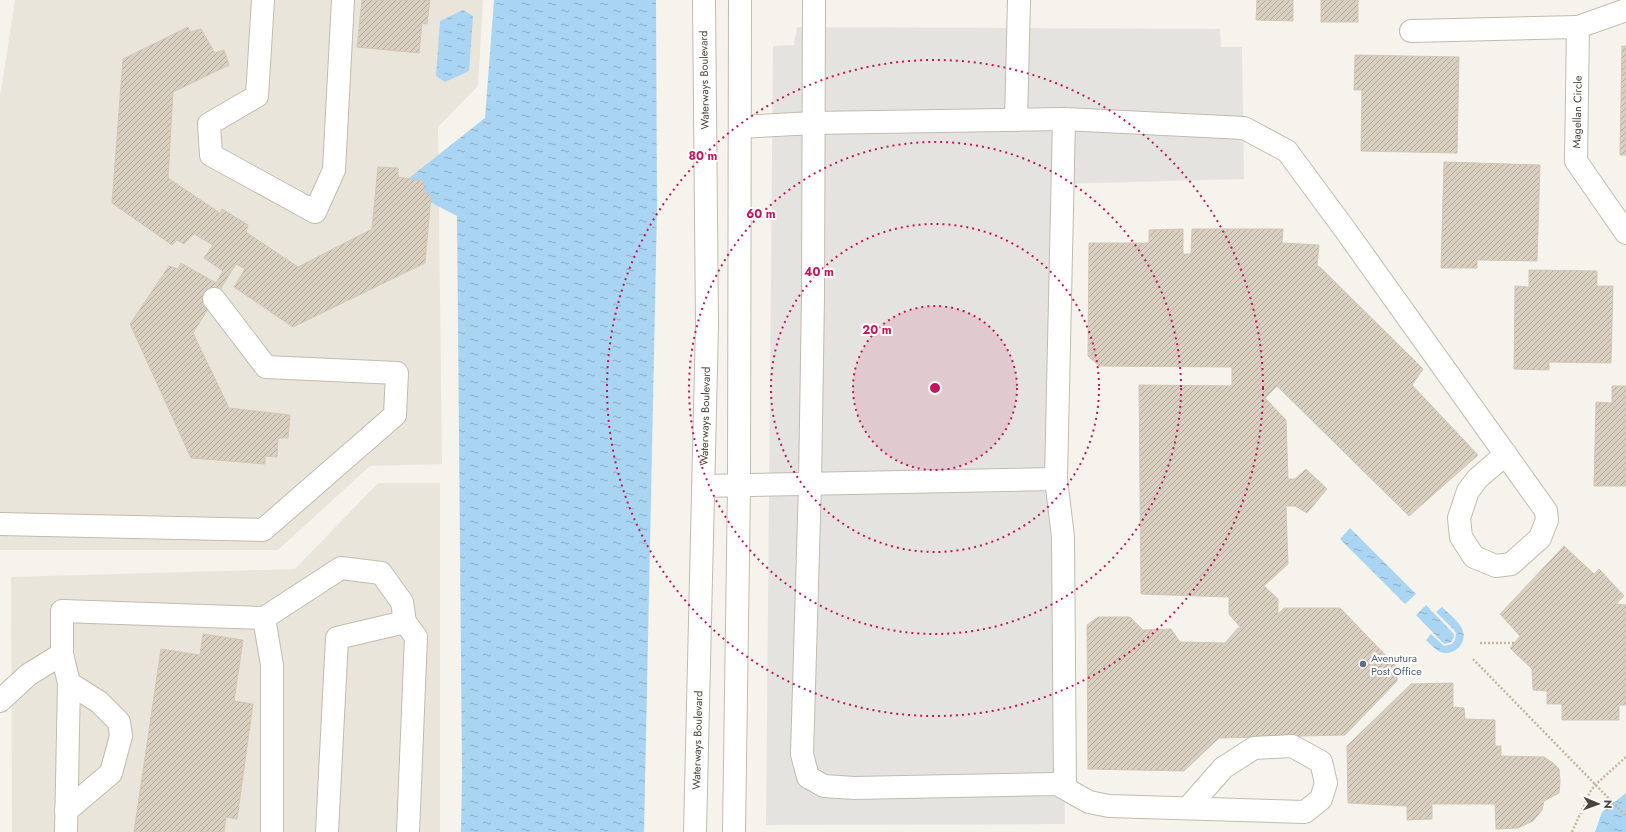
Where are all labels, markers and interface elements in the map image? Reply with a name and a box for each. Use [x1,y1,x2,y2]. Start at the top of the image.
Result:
street label: Waterways Boulevard [695,30,713,130]
street label: Magellan Circle [1568,75,1586,149]
text: 80 m [689,147,718,165]
text: 60 m [746,205,776,223]
text: 40 m [804,263,834,281]
text: 20 m [862,321,892,339]
street label: Waterways Boulevard [696,366,714,466]
centre of rings [928,381,942,395]
place label: Avenutura Post Office [1371,650,1422,679]
marker: Avenutura Post Office [1358,659,1368,669]
street label: Waterways Boulevard [688,690,706,790]
north arrow [1578,784,1618,824]
text: N [1600,800,1616,809]

